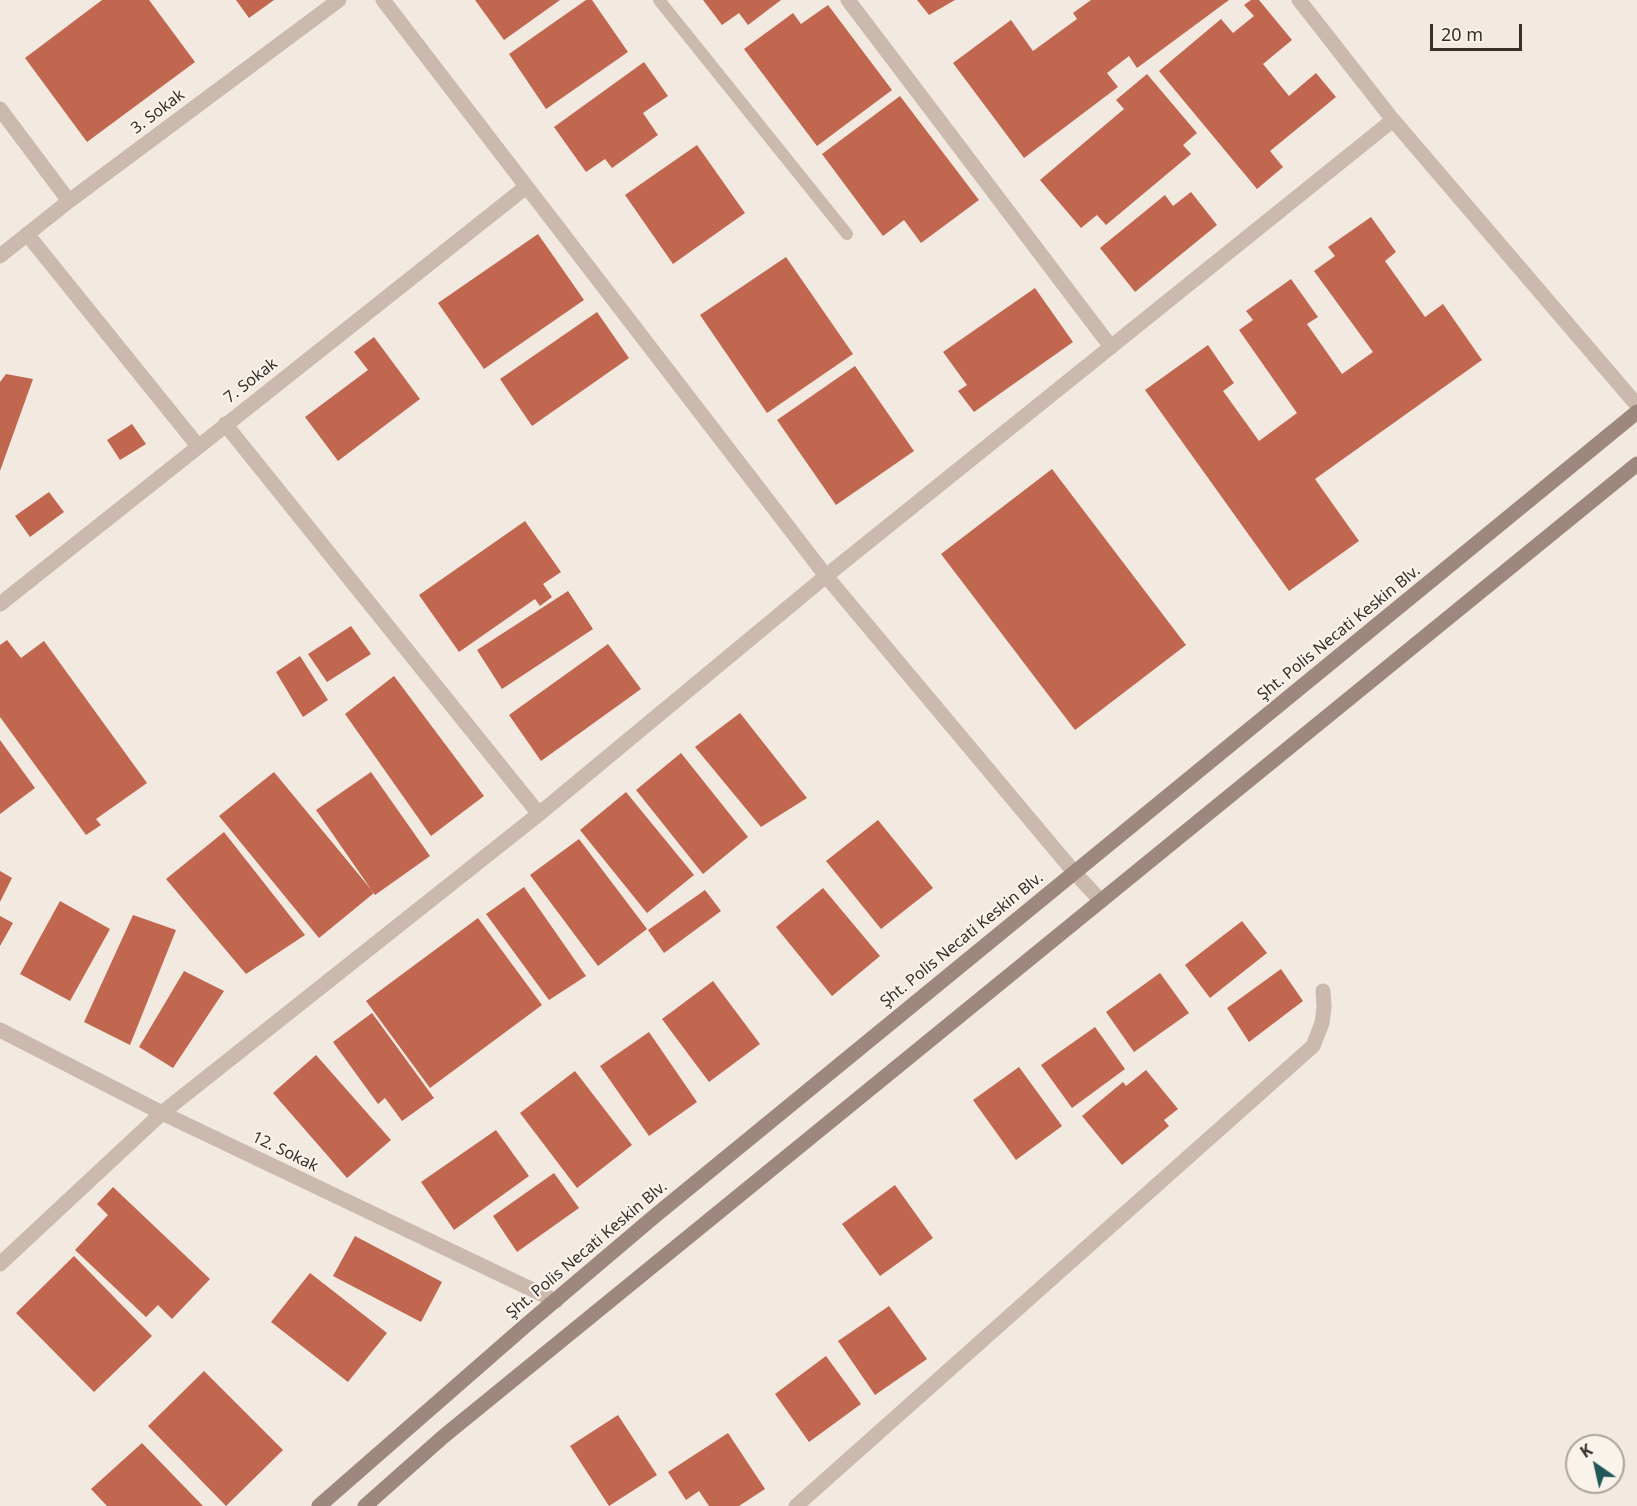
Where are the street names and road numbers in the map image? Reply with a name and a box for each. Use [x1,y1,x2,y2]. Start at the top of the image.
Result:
street label: 3. Sokak [127,86,189,138]
street label: 7. Sokak [221,354,281,408]
street label: Şht. Polis Necati Keskin Blv. [1254,561,1424,705]
street label: Şht. Polis Necati Keskin Blv. [877,868,1047,1012]
street label: 12. Sokak [249,1128,321,1176]
street label: Şht. Polis Necati Keskin Blv. [503,1177,671,1323]

